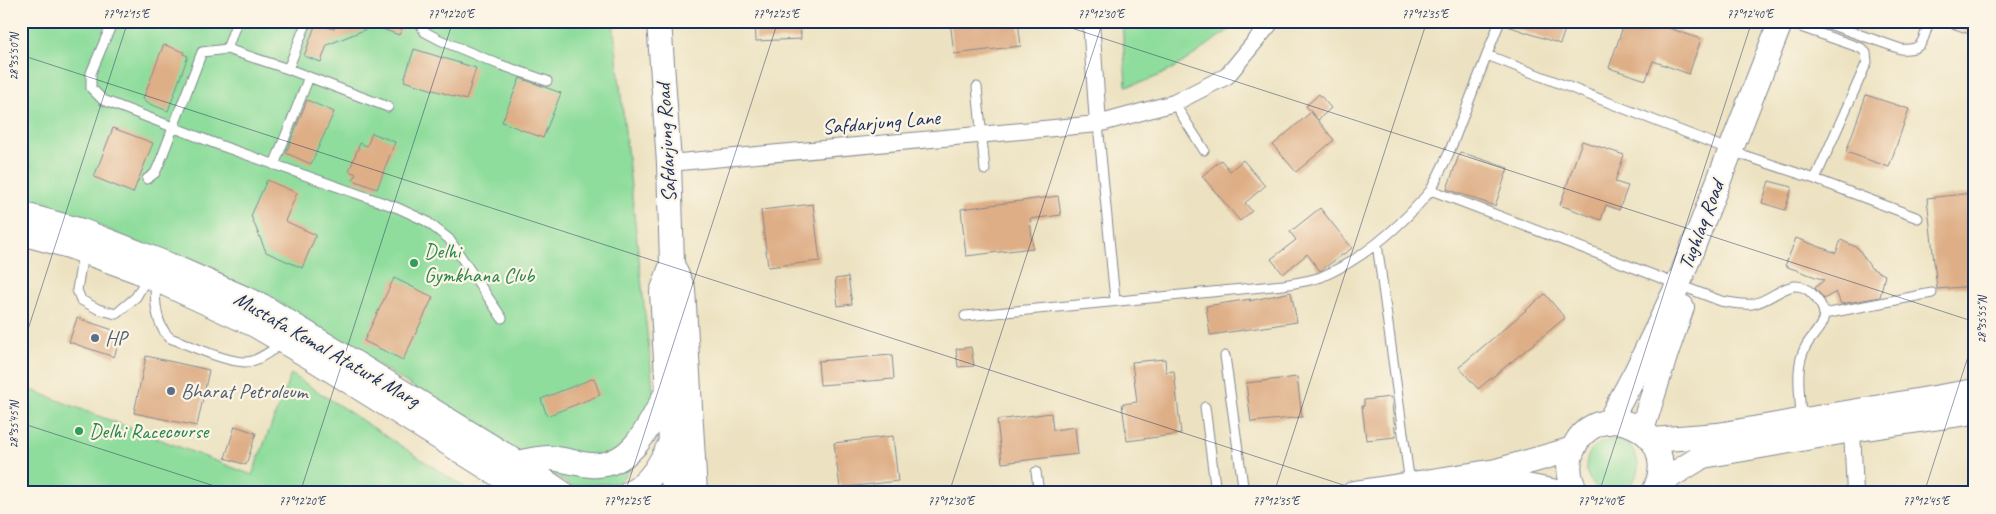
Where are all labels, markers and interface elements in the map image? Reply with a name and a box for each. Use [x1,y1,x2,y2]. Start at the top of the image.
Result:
text: 77°12'15"E [103,6,151,22]
text: 77°12'20"E [428,6,476,22]
text: 77°12'25"E [753,6,801,22]
text: 77°12'30"E [1078,6,1126,22]
text: 77°12'35"E [1402,6,1450,22]
text: 77°12'40"E [1727,6,1775,22]
text: 28°35'50"N [6,32,22,81]
street label: Safdarjung Road [650,79,682,203]
street label: Safdarjung Lane [821,104,942,140]
street label: Tughlaq Road [1672,173,1731,273]
place label: Delhi Gymkhana Club [424,238,536,288]
marker: Delhi Gymkhana Club [408,257,420,269]
street label: Mustafa Kemal Ataturk Marg [230,285,426,414]
text: 28°35'55"N [1974,295,1990,344]
place label: HP [105,325,130,351]
marker: HP [89,332,101,344]
place label: Bharat Petroleum [181,378,309,404]
marker: Bharat Petroleum [165,385,177,397]
text: 28°35'45"N [6,400,22,449]
place label: Delhi Racecourse [89,418,211,444]
marker: Delhi Racecourse [73,425,85,437]
text: 77°12'20"E [279,493,327,509]
text: 77°12'25"E [604,493,652,509]
text: 77°12'30"E [928,493,976,509]
text: 77°12'35"E [1253,493,1301,509]
text: 77°12'40"E [1578,493,1626,509]
text: 77°12'45"E [1903,493,1951,509]

